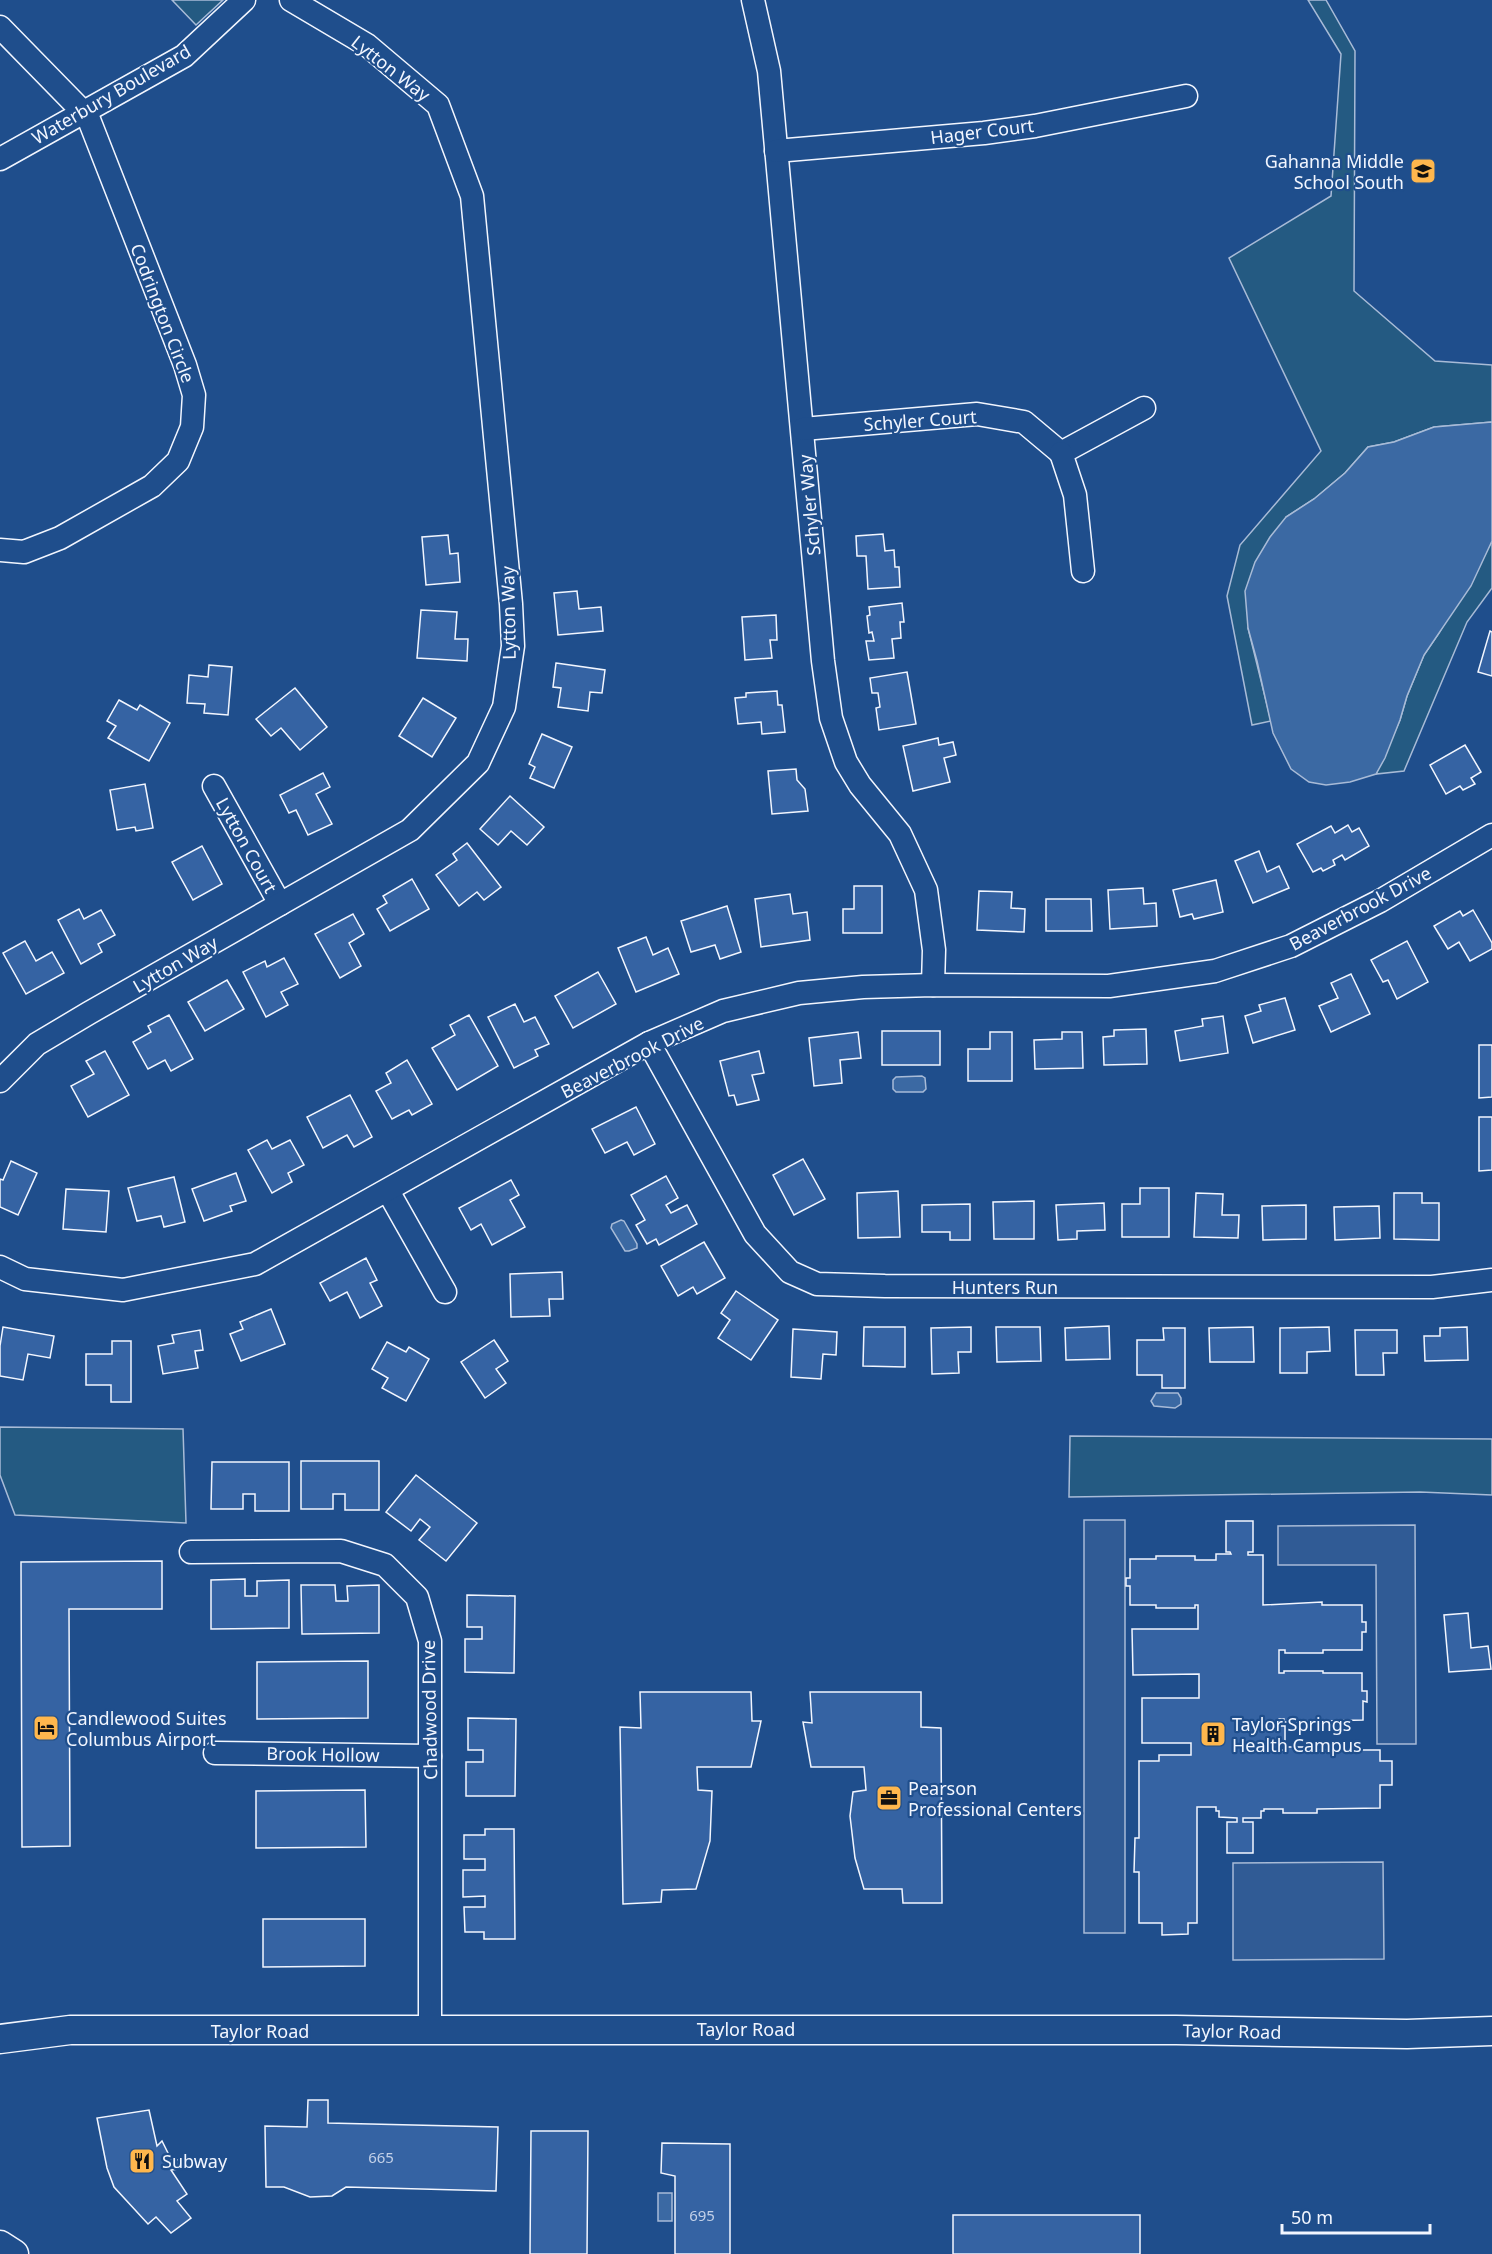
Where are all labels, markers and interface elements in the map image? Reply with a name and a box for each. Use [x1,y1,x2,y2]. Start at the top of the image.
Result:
street label: Lytton Way [347,30,436,107]
street label: Waterbury Boulevard [27,39,195,149]
street label: Hager Court [929,113,1036,149]
place label: Gahanna Middle School South [1265,149,1404,194]
school or university icon: Gahanna Middle School South [1408,156,1438,186]
street label: Codrington Circle [125,240,201,386]
street label: Schyler Court [863,404,978,436]
street label: Schyler Way [793,453,825,557]
street label: Lytton Way [495,565,521,660]
street label: Lytton Court [211,793,283,897]
street label: Beaverbrook Drive [1285,860,1435,956]
street label: Lytton Way [128,930,222,998]
street label: Beaverbrook Drive [556,1011,708,1103]
street label: Hunters Run [952,1275,1058,1299]
street label: Chadwood Drive [416,1640,442,1780]
place label: Candlewood Suites Columbus Airport [66,1706,227,1751]
place label: Taylor Springs Health Campus [1232,1712,1362,1757]
hotel icon: Candlewood Suites Columbus Airport [31,1713,61,1743]
building icon: Taylor Springs Health Campus [1198,1719,1228,1749]
street label: Brook Hollow [266,1741,380,1767]
place label: Pearson Professional Centers [908,1776,1082,1821]
office icon: Pearson Professional Centers [874,1783,904,1813]
street label: Taylor Road [697,2017,795,2041]
street label: Taylor Road [1182,2018,1282,2044]
street label: Taylor Road [211,2019,309,2043]
restaurant icon: Subway [127,2146,157,2176]
house number: 665 [368,2147,394,2167]
place label: Subway [162,2149,228,2173]
scale bar [1282,2197,1430,2235]
house number: 695 [689,2205,715,2225]
text: 50 m [1291,2205,1333,2229]

